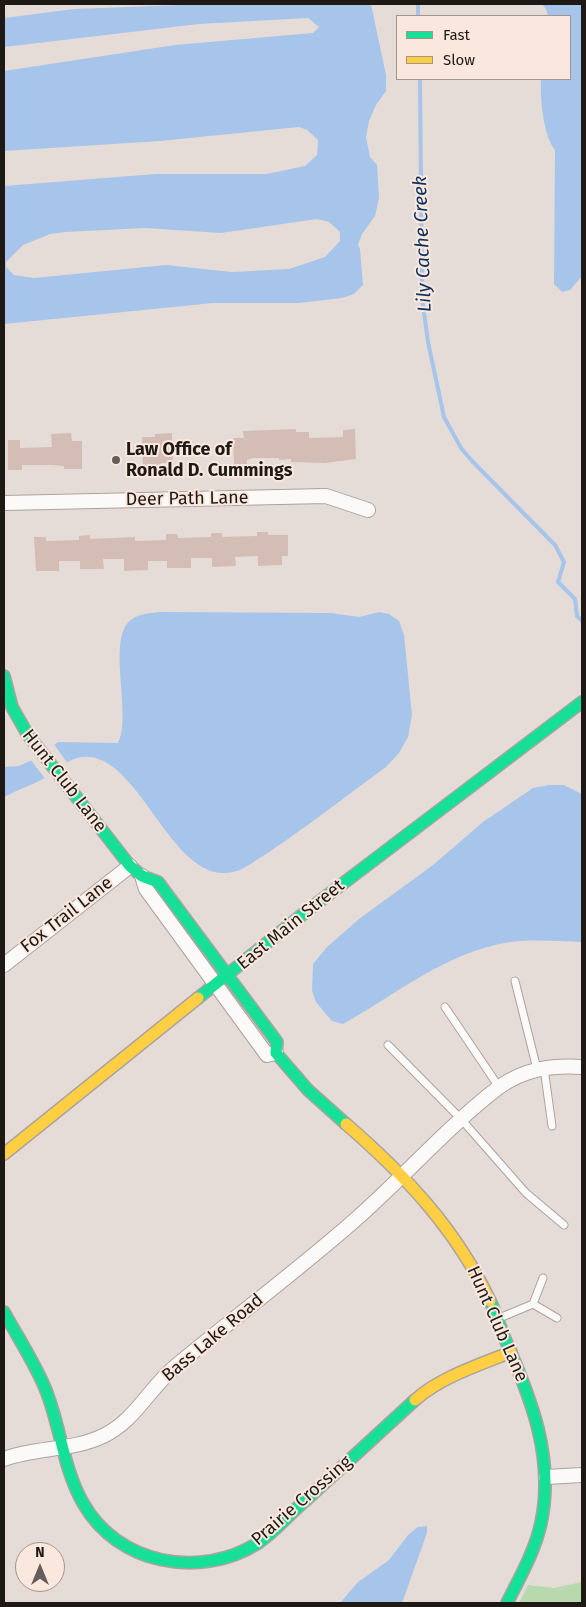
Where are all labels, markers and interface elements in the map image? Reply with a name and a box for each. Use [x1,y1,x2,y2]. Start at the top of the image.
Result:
legend [396,15,571,80]
text: Fast [443,26,470,44]
text: Slow [443,51,475,69]
water label: Lily Cache Creek [409,175,437,313]
place label: Law Office of Ronald D. Cummings [126,439,292,482]
marker: Law Office of Ronald D. Cummings [110,454,122,466]
street label: Deer Path Lane [125,487,249,511]
street label: Hunt Club Lane [17,725,111,837]
street label: Fox Trail Lane [17,872,117,958]
street label: East Main Street [233,875,349,975]
street label: Hunt Club Lane [462,1263,532,1385]
street label: Bass Lake Road [158,1289,268,1387]
street label: Prairie Crossing [247,1451,357,1551]
north arrow [15,1542,65,1592]
text: N [35,1544,45,1561]

